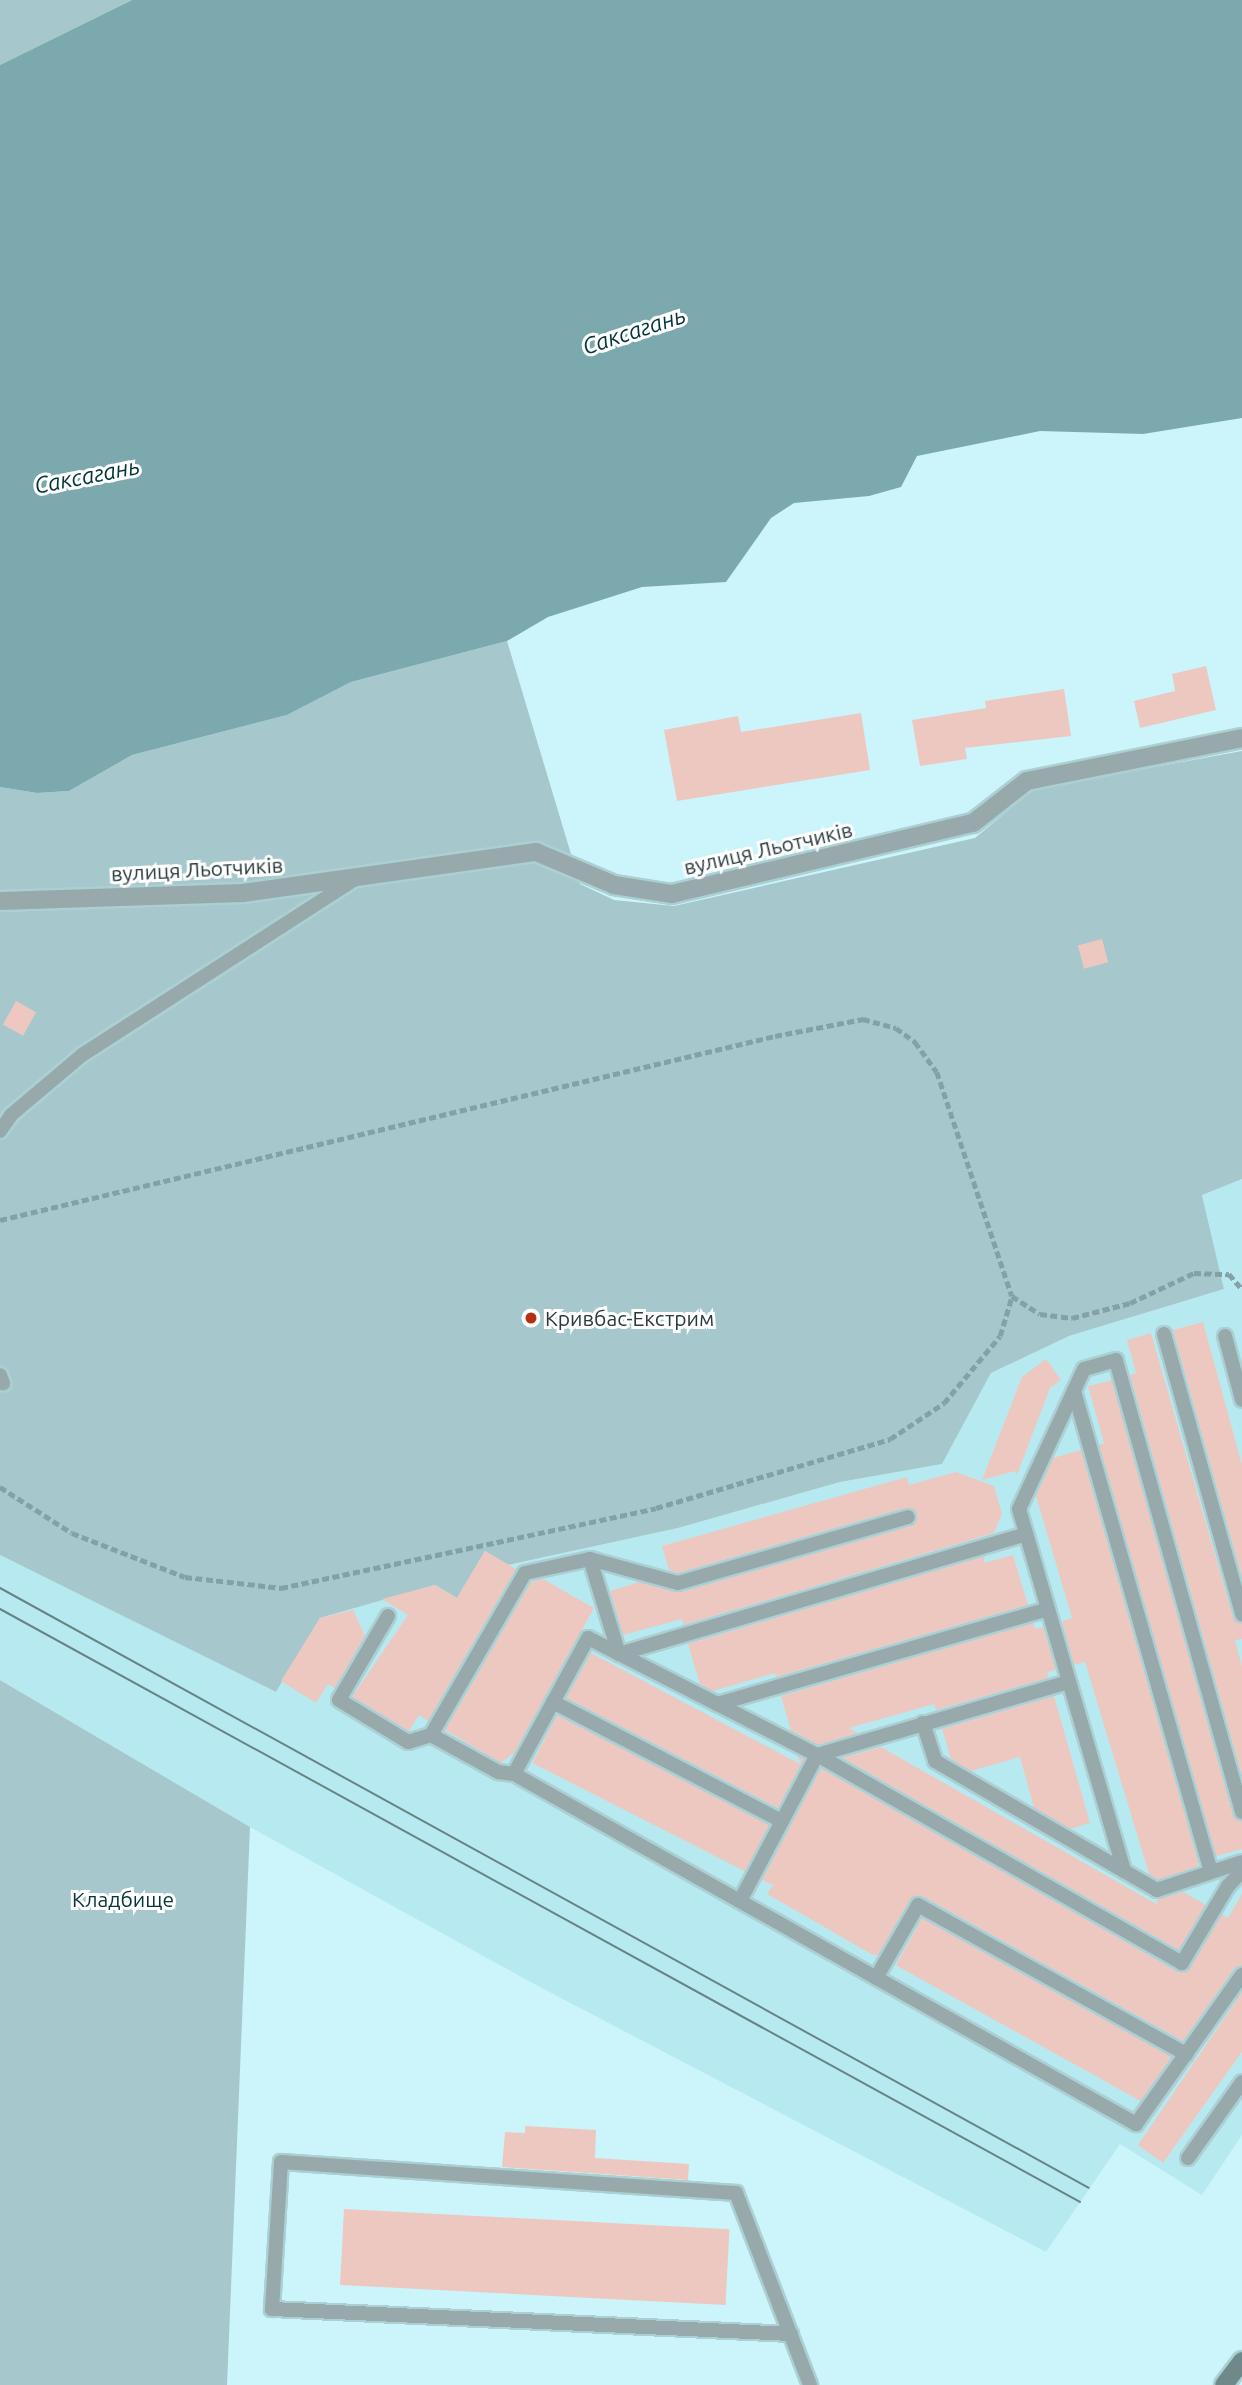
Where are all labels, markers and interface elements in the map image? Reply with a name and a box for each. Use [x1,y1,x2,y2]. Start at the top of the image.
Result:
water label: Саксагань [579,301,689,361]
water label: Саксагань [32,452,142,500]
street label: вулиця Льотчиків [681,816,855,880]
street label: вулиця Льотчиків [110,852,284,886]
place label: Кривбас-Екстрим [545,1305,714,1331]
marker: Кривбас-Екстрим [523,1310,539,1326]
park label: Кладбище [72,1886,174,1912]

